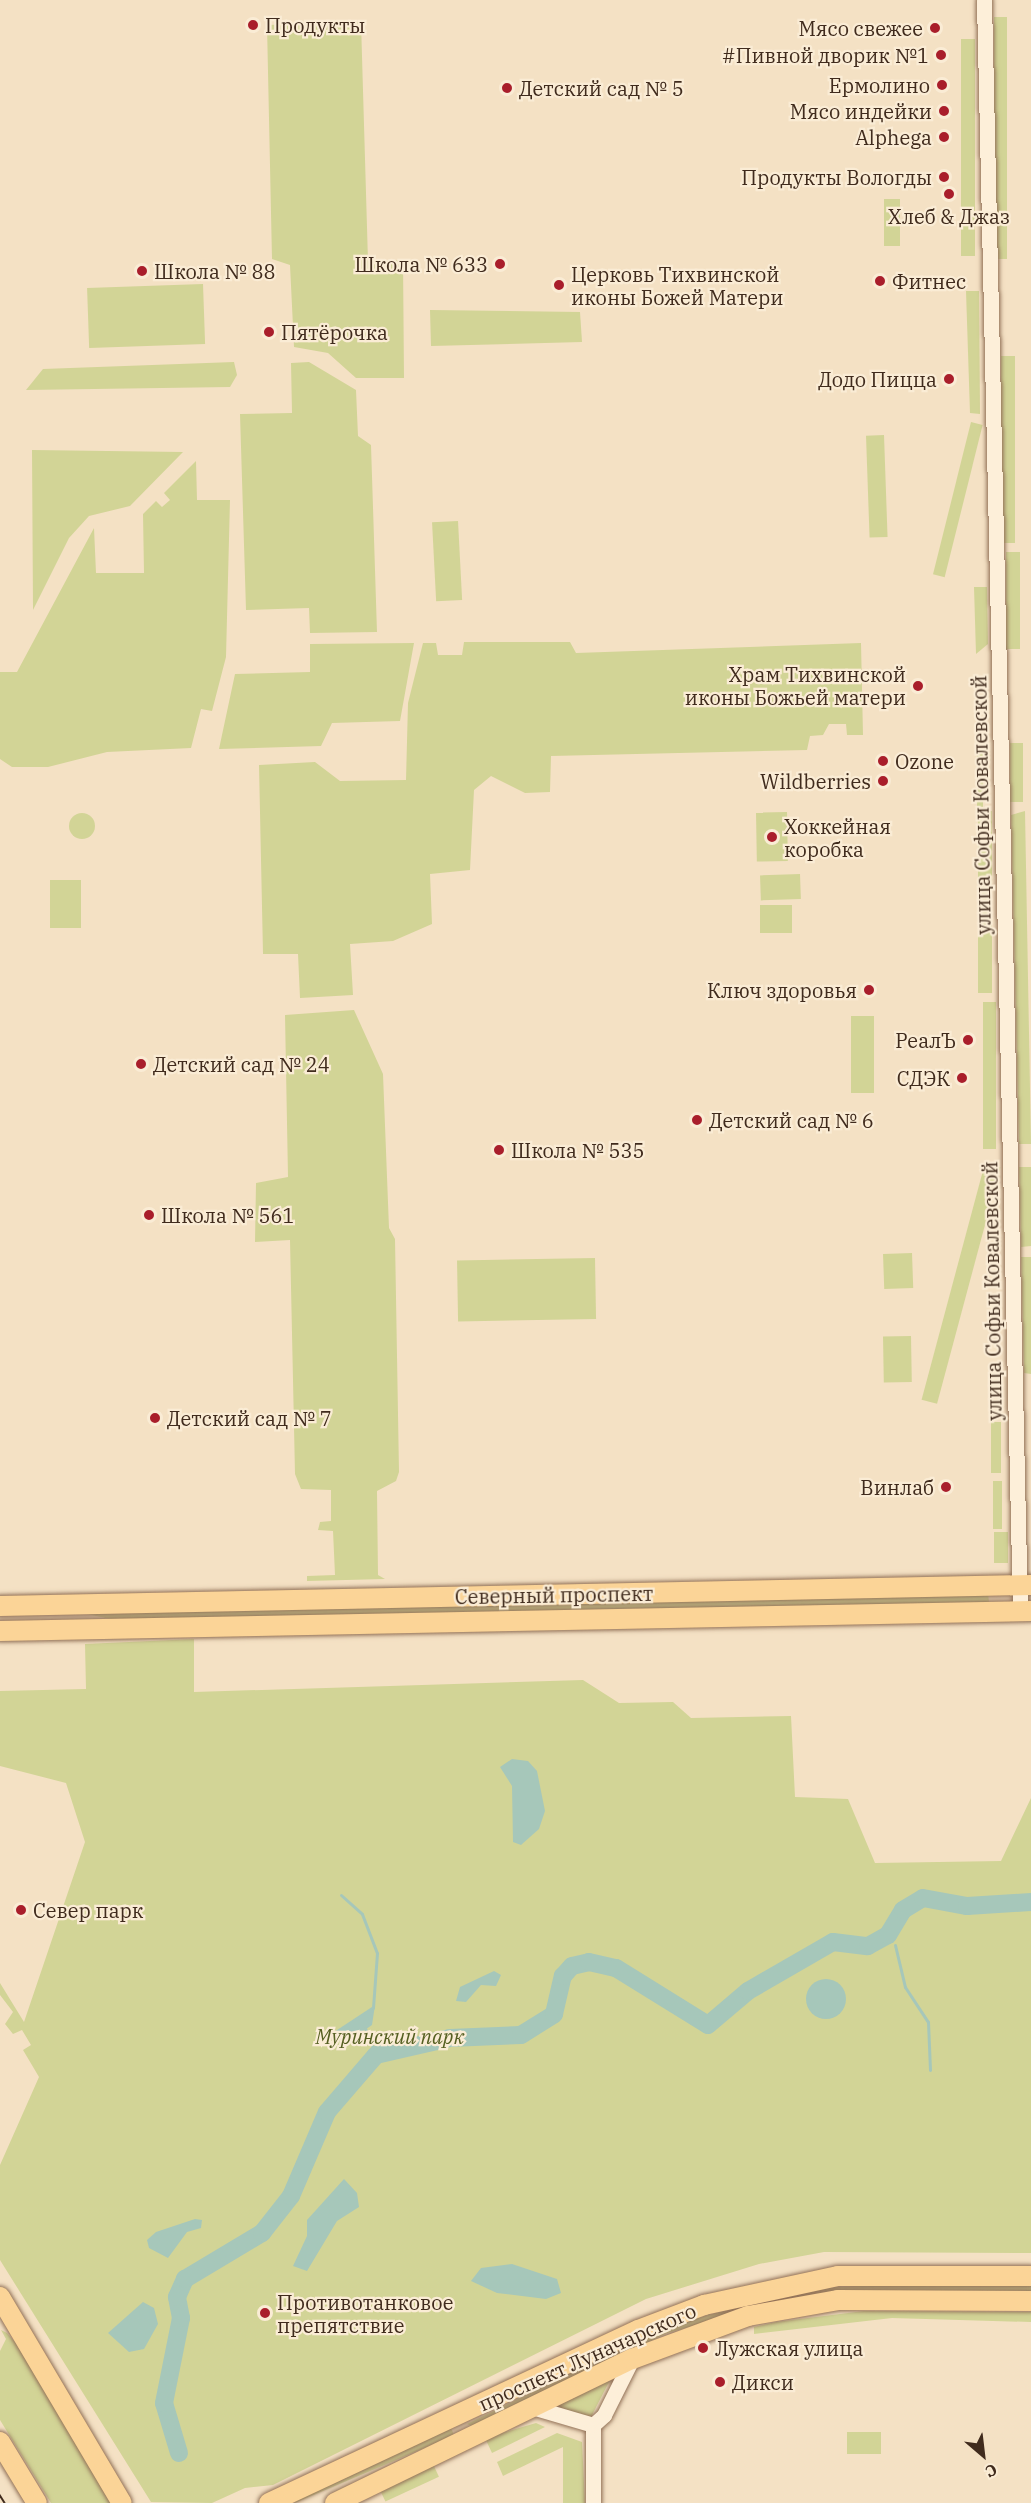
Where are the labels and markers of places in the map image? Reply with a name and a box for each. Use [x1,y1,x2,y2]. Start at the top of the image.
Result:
place label: Продукты [265,13,365,37]
place label: Мясо свежее [799,16,923,40]
marker: Продукты [246,18,260,32]
marker: Мясо свежее [928,21,942,35]
place label: #Пивной дворик №1 [722,43,929,67]
marker: #Пивной дворик №1 [934,48,948,62]
place label: Ермолино [829,73,930,97]
place label: Детский сад № 5 [519,76,684,100]
marker: Ермолино [935,78,949,92]
marker: Детский сад № 5 [500,81,514,95]
place label: Мясо индейки [790,99,932,123]
marker: Мясо индейки [937,104,951,118]
place label: Alphega [855,125,932,149]
marker: Alphega [937,130,951,144]
place label: Продукты Вологды [741,165,932,189]
marker: Продукты Вологды [937,170,951,184]
marker: Хлеб & Джаз [942,187,956,201]
place label: Хлеб & Джаз [888,204,1010,228]
place label: Школа № 633 [355,252,488,276]
marker: Школа № 633 [493,257,507,271]
place label: Школа № 88 [154,259,275,283]
place label: Церковь Тихвинской иконы Божей Матери [571,262,783,309]
marker: Школа № 88 [135,264,149,278]
place label: Фитнес [892,269,966,293]
marker: Фитнес [873,274,887,288]
marker: Церковь Тихвинской иконы Божей Матери [552,278,566,292]
place label: Пятёрочка [281,320,388,344]
marker: Пятёрочка [262,325,276,339]
place label: Додо Пицца [818,367,937,391]
marker: Додо Пицца [942,372,956,386]
place label: Храм Тихвинской иконы Божьей матери [685,662,906,709]
marker: Храм Тихвинской иконы Божьей матери [911,679,925,693]
place label: Ozone [895,749,954,773]
marker: Ozone [876,754,890,768]
place label: Wildberries [760,769,871,793]
marker: Wildberries [876,774,890,788]
place label: Хоккейная коробка [784,814,891,861]
marker: Хоккейная коробка [765,830,779,844]
place label: Ключ здоровья [707,978,857,1002]
marker: Ключ здоровья [862,983,876,997]
place label: РеалЪ [895,1028,956,1052]
marker: РеалЪ [961,1033,975,1047]
place label: Детский сад № 24 [153,1052,330,1076]
marker: Детский сад № 24 [134,1057,148,1071]
place label: СДЭК [897,1066,950,1090]
marker: СДЭК [955,1071,969,1085]
place label: Детский сад № 6 [709,1108,874,1132]
marker: Детский сад № 6 [690,1113,704,1127]
place label: Школа № 535 [511,1138,644,1162]
marker: Школа № 535 [492,1143,506,1157]
place label: Школа № 561 [161,1203,294,1227]
marker: Школа № 561 [142,1208,156,1222]
place label: Детский сад № 7 [167,1406,332,1430]
marker: Детский сад № 7 [148,1411,162,1425]
place label: Винлаб [860,1475,934,1499]
marker: Винлаб [939,1480,953,1494]
place label: Север парк [33,1898,143,1922]
marker: Север парк [14,1903,28,1917]
place label: Противотанковое препятствие [277,2290,453,2337]
marker: Противотанковое препятствие [258,2306,272,2320]
place label: Лужская улица [715,2336,863,2360]
marker: Лужская улица [696,2341,710,2355]
place label: Дикси [732,2370,794,2394]
marker: Дикси [713,2375,727,2389]

